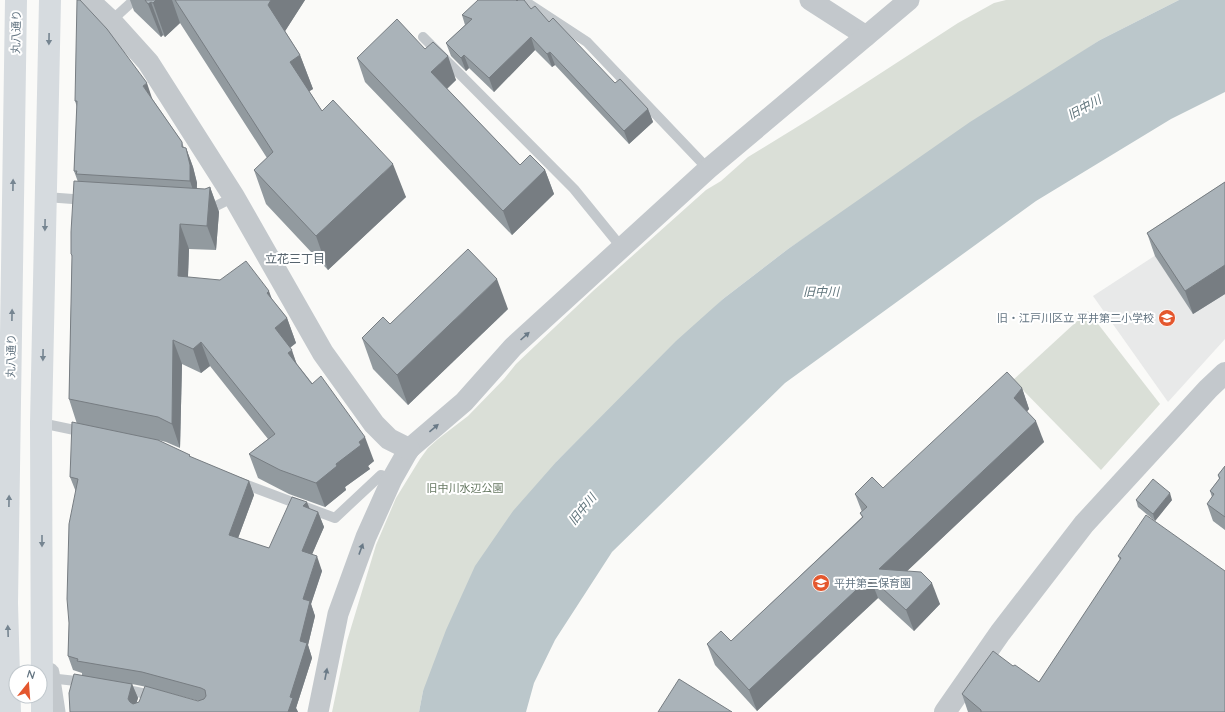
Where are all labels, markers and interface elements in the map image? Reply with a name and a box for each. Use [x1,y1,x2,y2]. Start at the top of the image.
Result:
street label: 丸八通り [9,10,23,54]
one-way arrow [46,33,52,46]
water label: 旧中川 [1065,91,1105,122]
one-way arrow [10,179,17,191]
one-way arrow [42,219,49,231]
district label: 立花三丁目 [265,251,325,266]
water label: 旧中川 [803,284,841,299]
school or university icon: 旧・江戸川区立 平井第二小学校 [1157,308,1177,328]
one-way arrow [8,309,15,321]
place label: 旧・江戸川区立 平井第二小学校 [997,311,1154,325]
one-way arrow [520,331,531,340]
street label: 丸八通り [4,334,18,378]
one-way arrow [40,349,46,362]
one-way arrow [429,423,439,432]
park label: 旧中川水辺公園 [427,481,504,495]
water label: 旧中川 [565,489,600,528]
one-way arrow [6,494,12,507]
one-way arrow [39,535,45,548]
one-way arrow [359,543,365,555]
school or university icon: 平井第二保育園 [811,573,831,593]
place label: 平井第二保育園 [834,576,911,590]
one-way arrow [5,624,11,637]
north arrow [8,664,48,704]
text: N [25,667,37,682]
one-way arrow [323,668,329,680]

